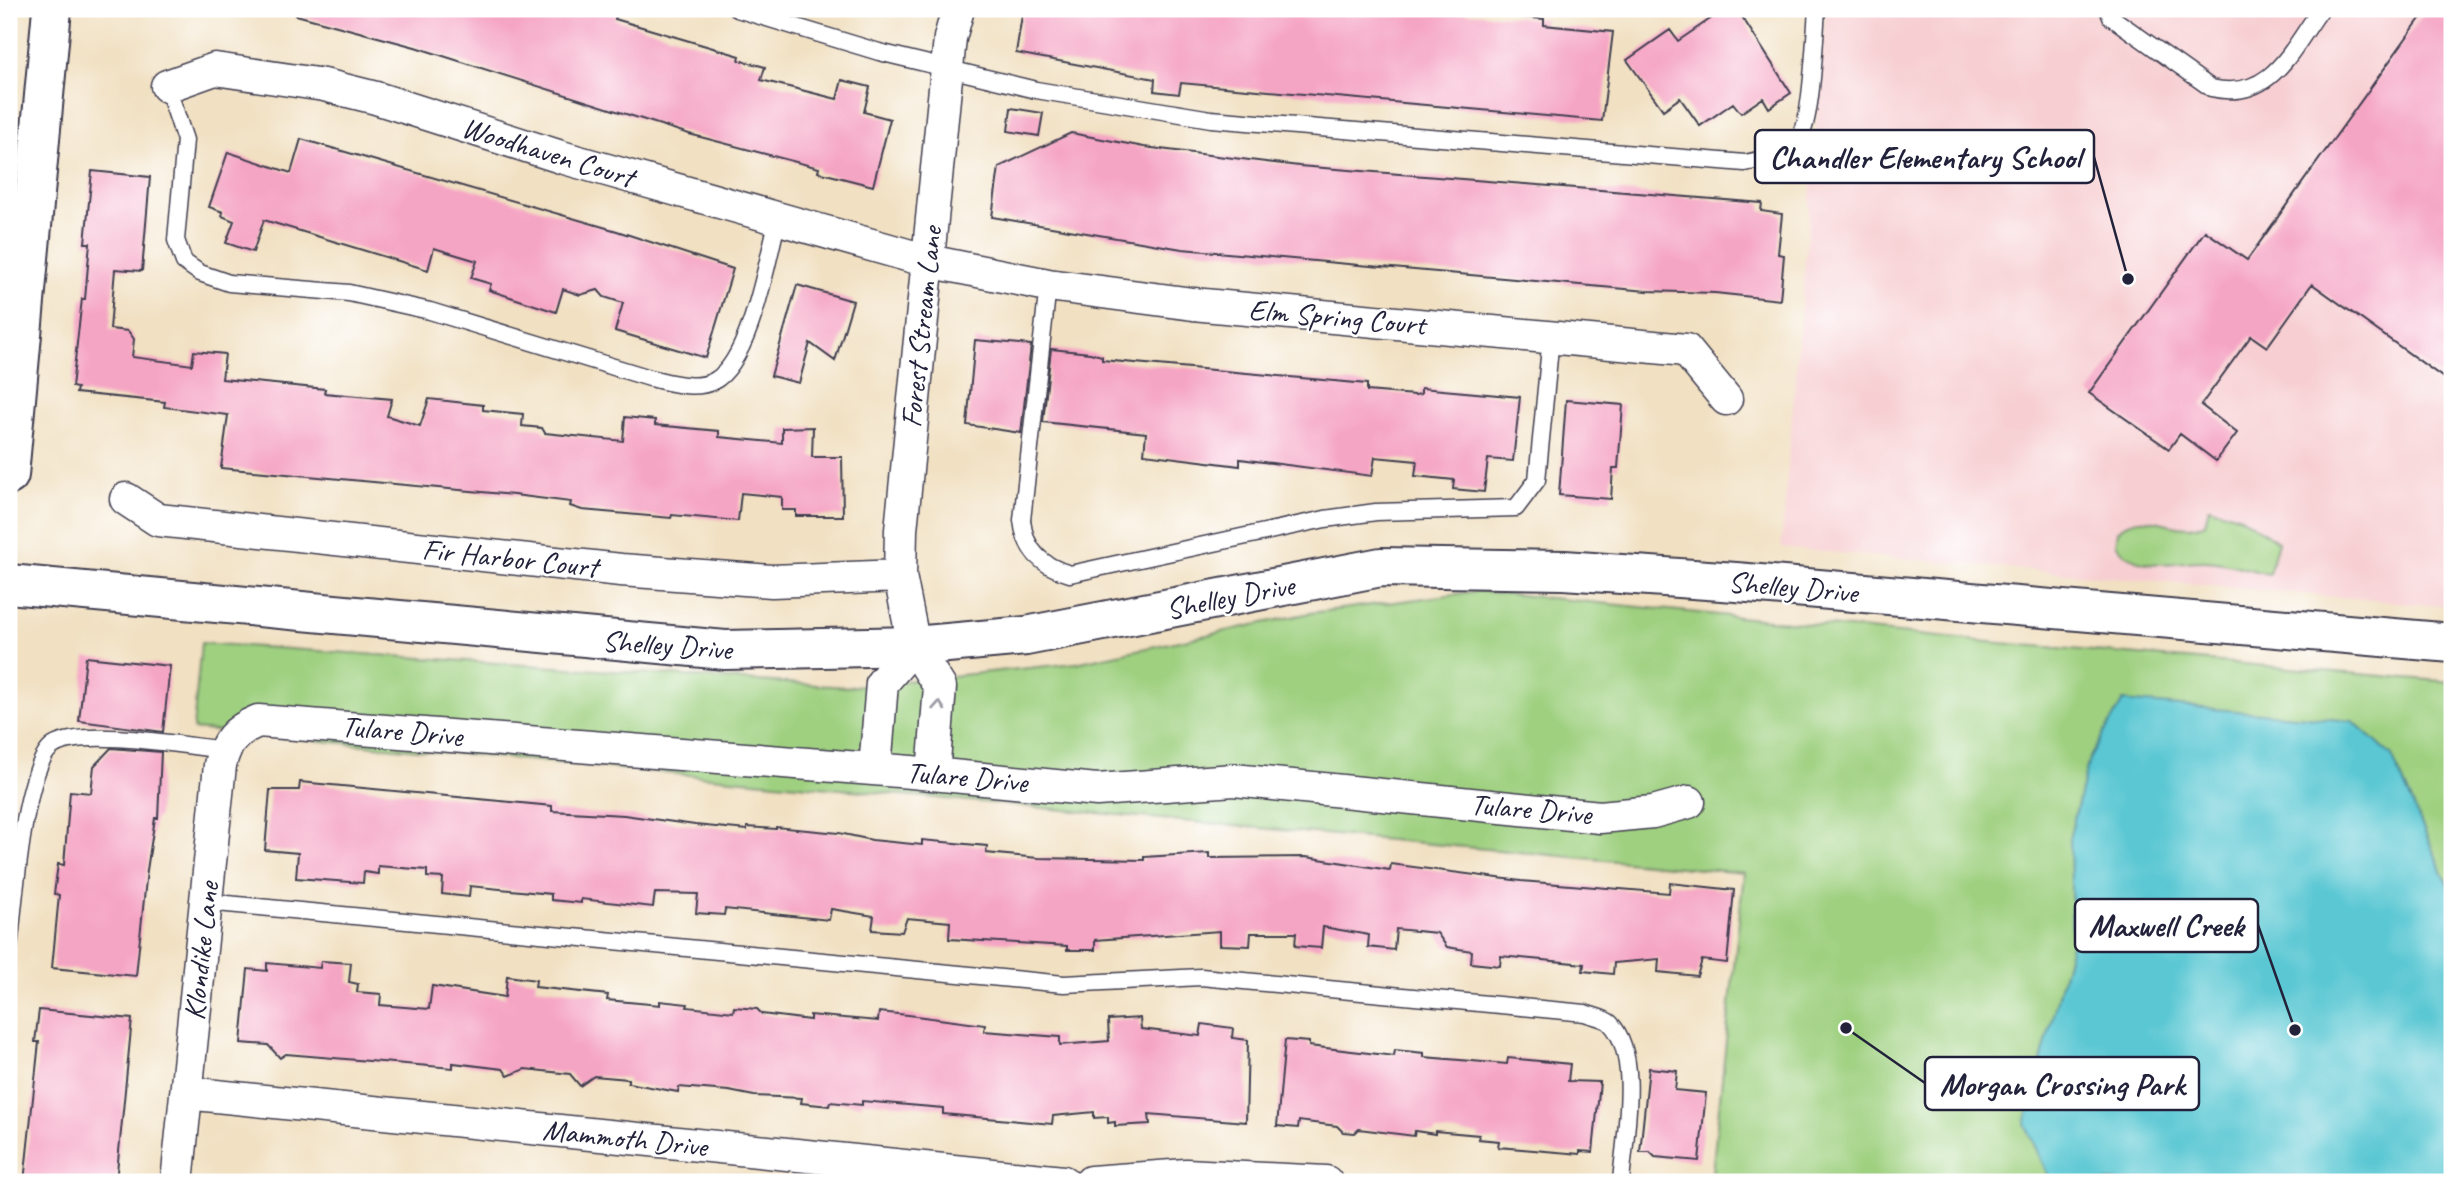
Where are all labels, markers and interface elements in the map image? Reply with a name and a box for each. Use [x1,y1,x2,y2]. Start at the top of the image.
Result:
street label: Woodhaven Court [458,108,642,197]
callout: Chandler Elementary School [1755,130,2094,183]
text: Chandler Elementary School [1770,137,2087,178]
street label: Forest Stream Lane [892,223,951,429]
street label: Elm Spring Court [1247,290,1430,344]
street label: Fir Harbor Court [421,530,603,586]
street label: Shelley Drive [1727,562,1861,612]
street label: Shelley Drive [1163,566,1299,628]
street label: Shelley Drive [601,622,735,669]
one-way arrow [931,700,946,711]
street label: Tulare Drive [340,707,466,755]
street label: Tulare Drive [905,753,1031,801]
street label: Tulare Drive [1469,785,1595,833]
street label: Klondike Lane [175,878,227,1022]
callout: Maxwell Creek [2075,899,2258,952]
text: Maxwell Creek [2088,905,2247,946]
callout: Morgan Crossing Park [1925,1057,2199,1110]
text: Morgan Crossing Park [1940,1064,2187,1105]
street label: Mammoth Drive [541,1110,711,1166]

